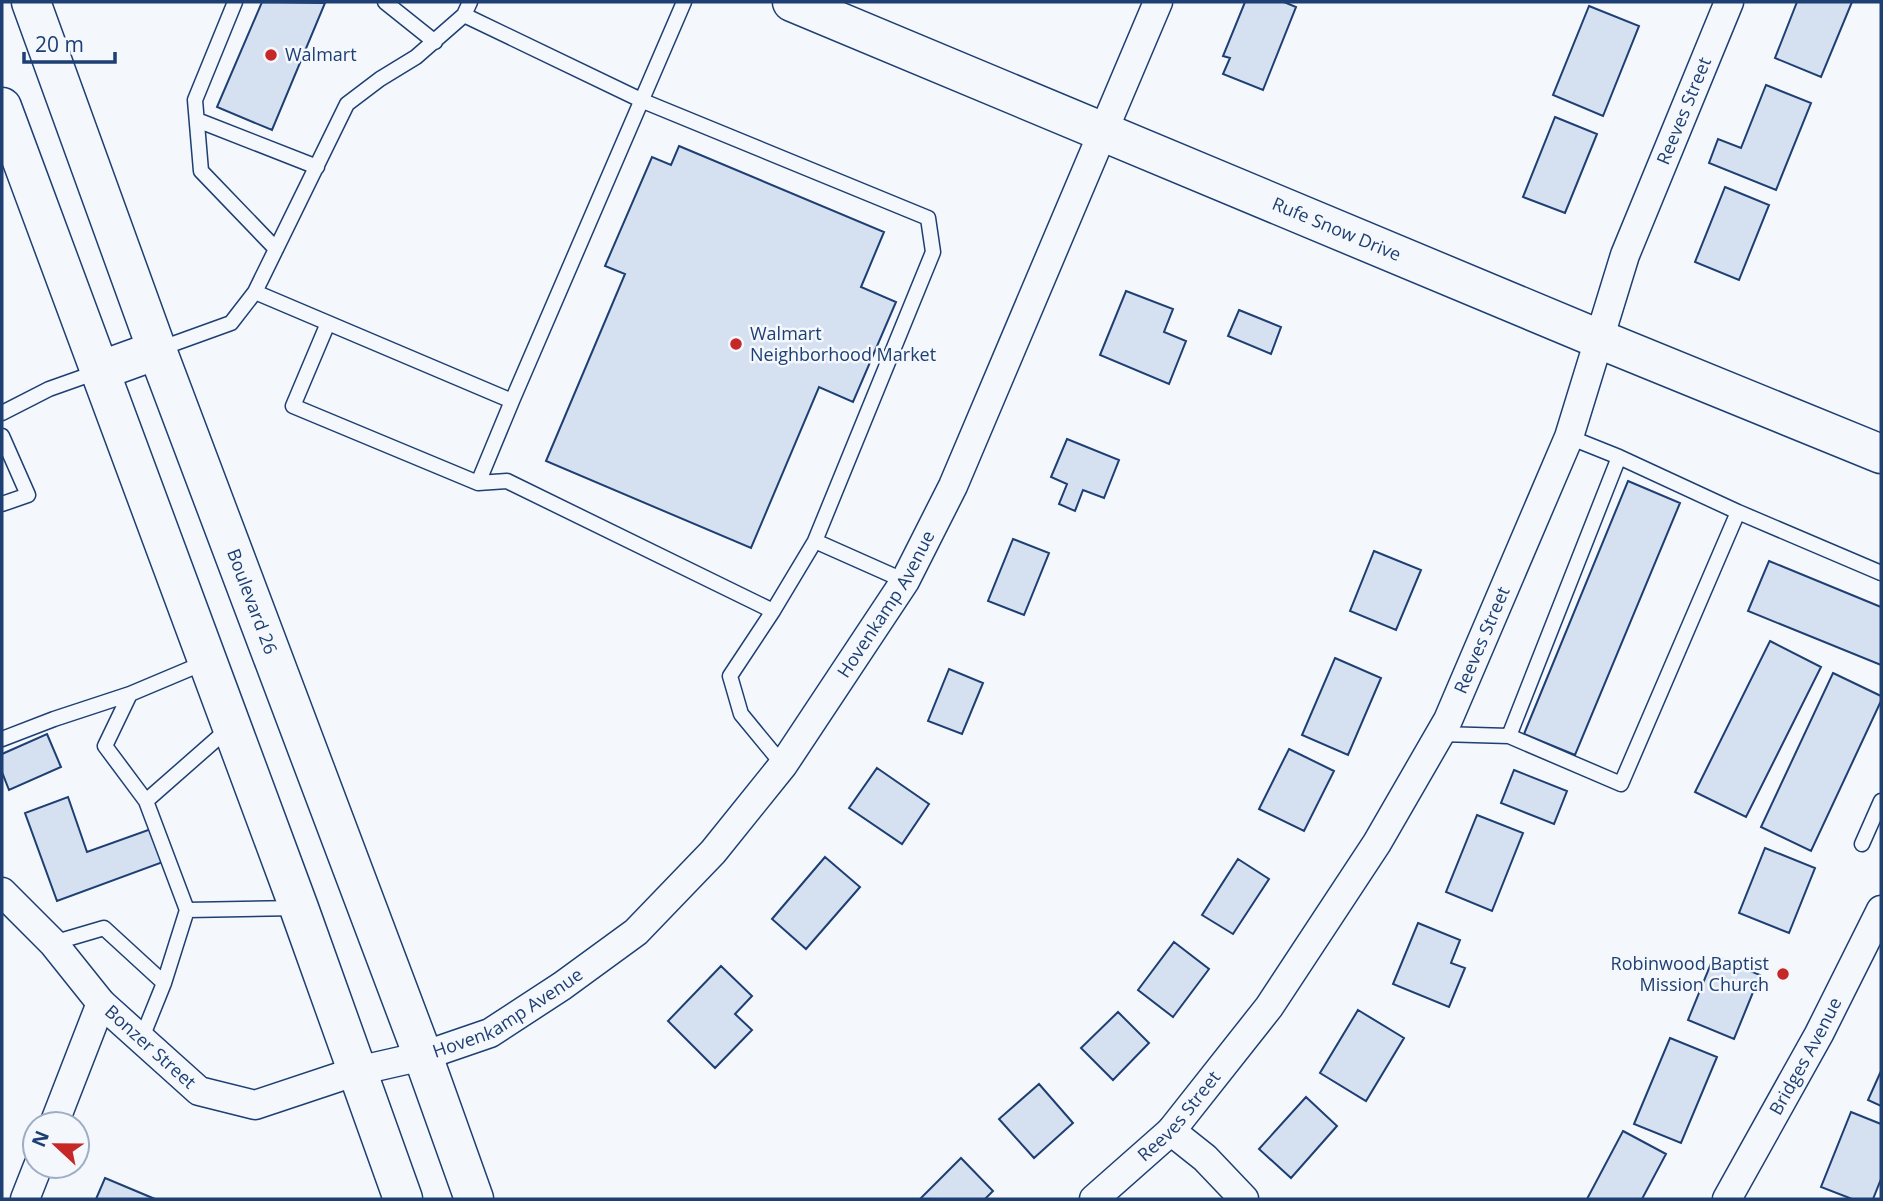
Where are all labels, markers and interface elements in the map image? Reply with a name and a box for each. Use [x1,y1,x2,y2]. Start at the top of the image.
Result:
scale bar [24,21,116,65]
text: 20 m [35,30,84,58]
place label: Walmart [285,42,357,66]
marker: Walmart [263,47,279,63]
street label: Reeves Street [1650,53,1716,168]
street label: Rufe Snow Drive [1269,191,1405,266]
place label: Walmart Neighborhood Market [750,321,936,366]
marker: Walmart Neighborhood Market [728,336,744,352]
street label: Hovenkamp Avenue [831,526,940,682]
street label: Boulevard 26 [222,545,284,657]
street label: Reeves Street [1448,583,1515,697]
place label: Robinwood Baptist Mission Church [1611,951,1769,996]
street label: Hovenkamp Avenue [429,962,587,1063]
marker: Robinwood Baptist Mission Church [1775,966,1791,982]
street label: Bridges Avenue [1763,993,1846,1119]
street label: Bonzer Street [100,999,201,1094]
street label: Reeves Street [1132,1065,1225,1166]
north arrow [21,1110,91,1180]
text: N [25,1127,55,1151]

